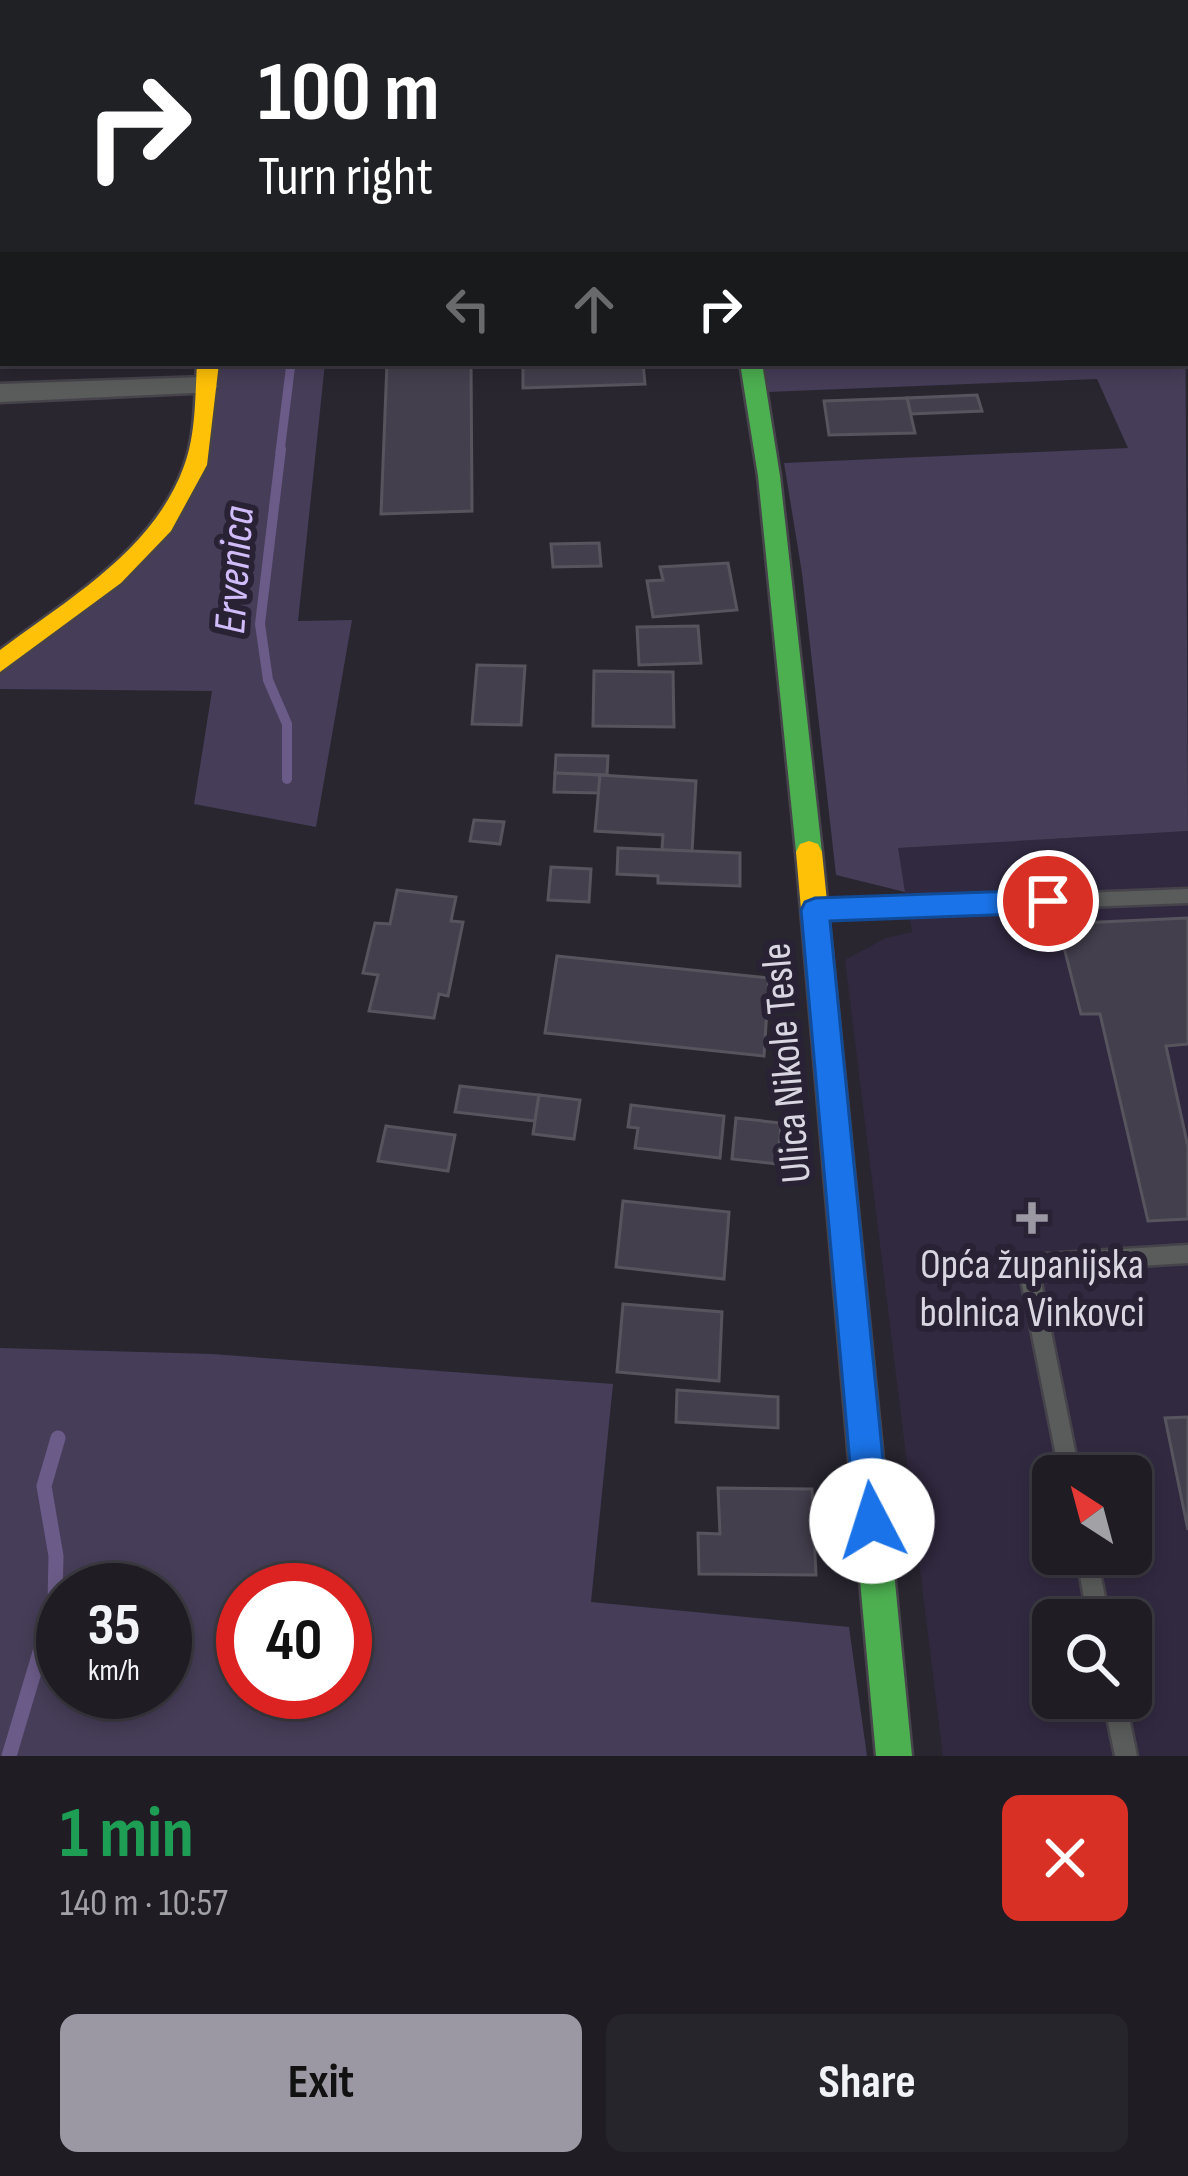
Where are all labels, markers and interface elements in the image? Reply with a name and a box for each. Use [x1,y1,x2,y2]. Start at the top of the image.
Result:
text: 100 m [258,43,440,144]
icon: right [60,48,216,204]
text: Turn right [258,145,433,210]
icon: left [435,276,501,342]
icon: ahead [561,276,627,342]
icon: right [687,276,753,342]
water label: Ervenica [203,504,267,636]
pin [997,850,1099,952]
icon: arrive [1015,868,1081,934]
street label: Ulica Nikole Tesle [751,941,823,1185]
marker: Opća županijska bolnica Vinkovci [1016,1202,1048,1234]
place label: Opća županijska bolnica Vinkovci [919,1240,1145,1339]
north arrow [1032,1455,1152,1575]
map controls [1032,1455,1152,1719]
position arrow [809,1458,935,1584]
speed limit sign: 40 [216,1563,372,1719]
text: 35 [87,1590,141,1662]
button: search [1032,1599,1152,1719]
text: km/h [88,1653,140,1689]
text: 1 min [60,1791,194,1878]
button: close [1002,1795,1128,1921]
text: 140 m · 10:57 [60,1880,228,1927]
button: Exit [60,2014,582,2152]
button: Share [606,2014,1128,2152]

